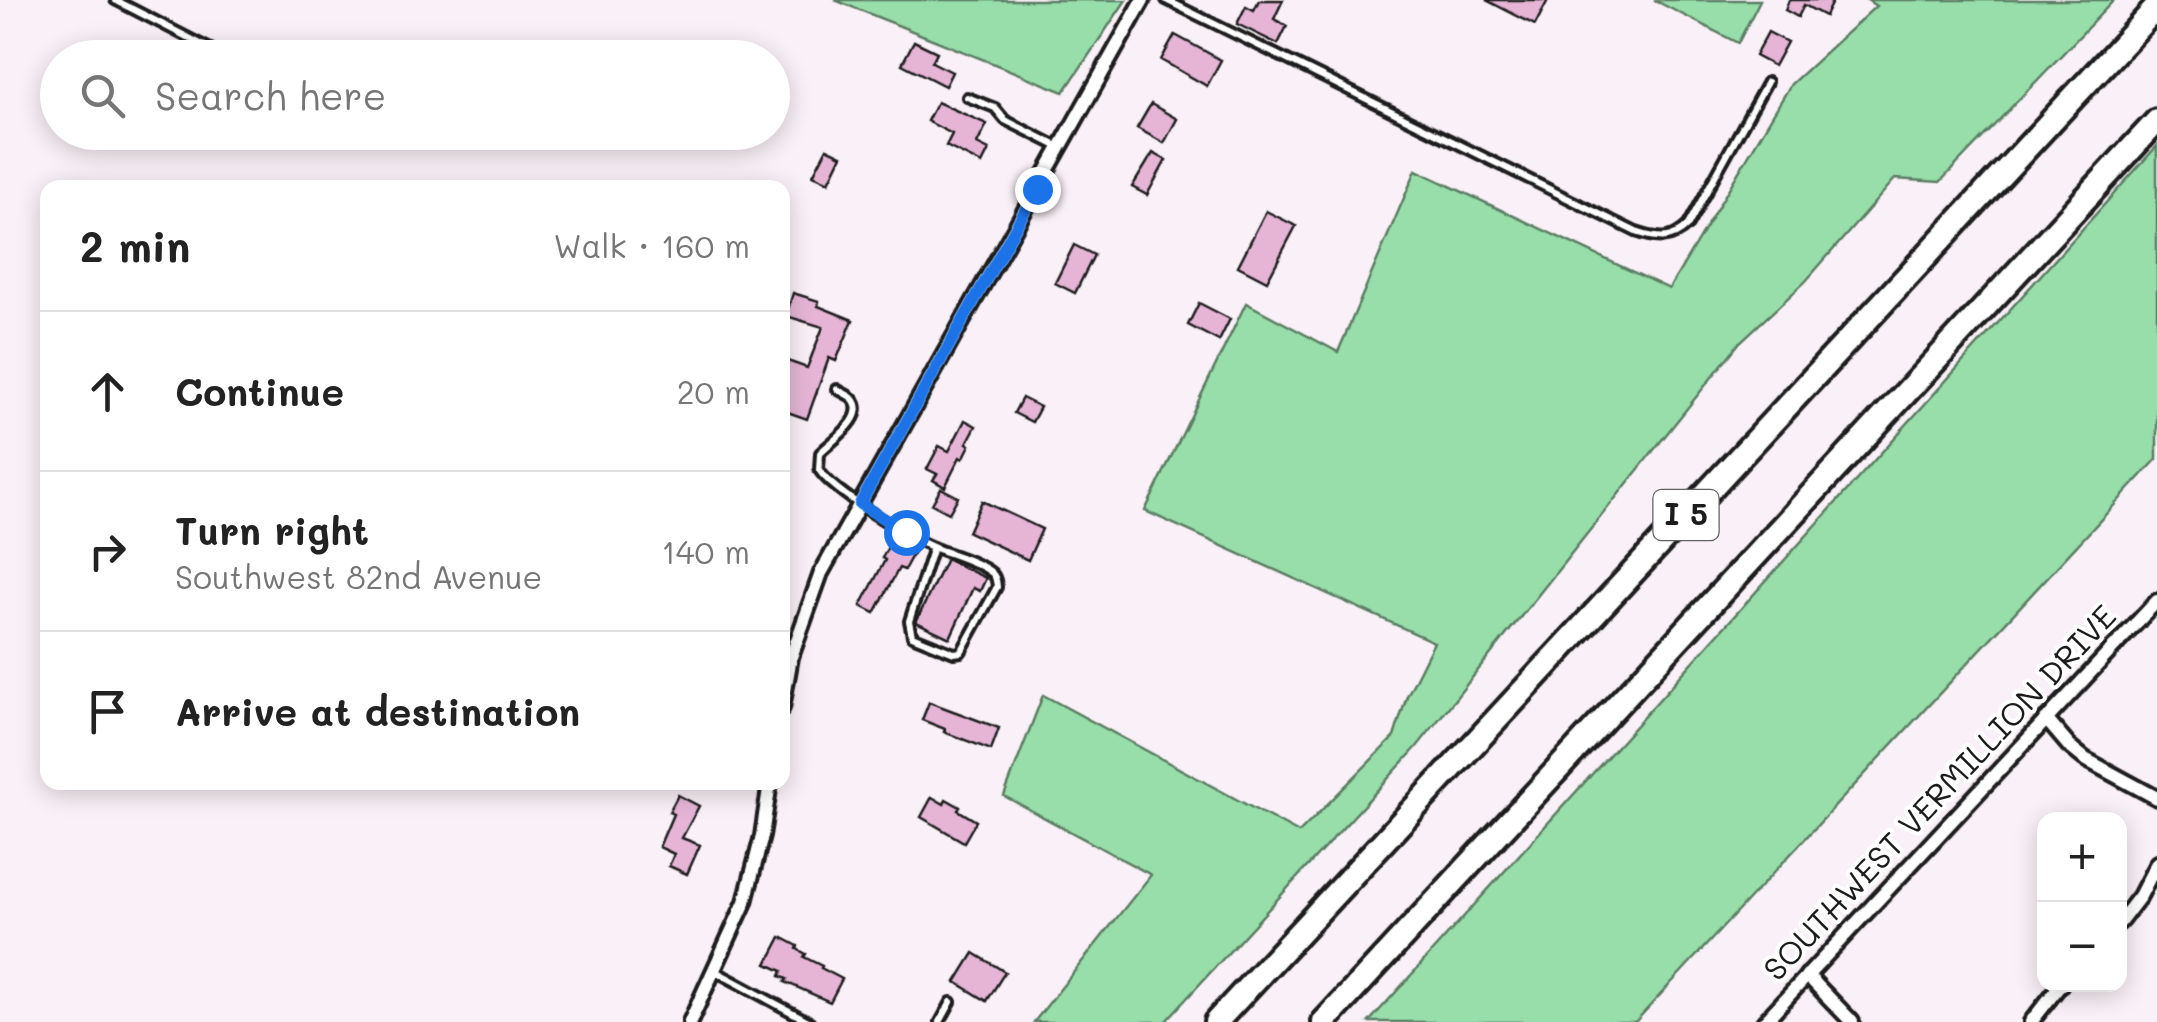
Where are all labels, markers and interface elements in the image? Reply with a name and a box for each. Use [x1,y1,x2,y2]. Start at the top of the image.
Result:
search box [40,40,790,150]
icon: search [75,68,130,123]
text: Search here [155,70,386,120]
route end [1015,167,1061,213]
text: 2 min [80,218,190,273]
text: Walk · 160 m [553,224,750,266]
icon: ahead [80,364,135,419]
text: Continue [175,366,344,416]
text: 20 m [677,370,750,412]
road number: I 5 [1654,490,1718,540]
text: Turn right [175,505,369,555]
route start [884,510,930,556]
icon: right [80,524,135,579]
text: 140 m [661,530,750,572]
text: Southwest 82nd Avenue [175,555,542,597]
street label: SOUTHWEST VERMILLION DRIVE [1753,595,2124,988]
icon: arrive [80,684,135,739]
text: Arrive at destination [175,686,580,736]
map controls [2037,812,2127,992]
button: + [2037,812,2127,902]
button: − [2037,902,2127,992]

